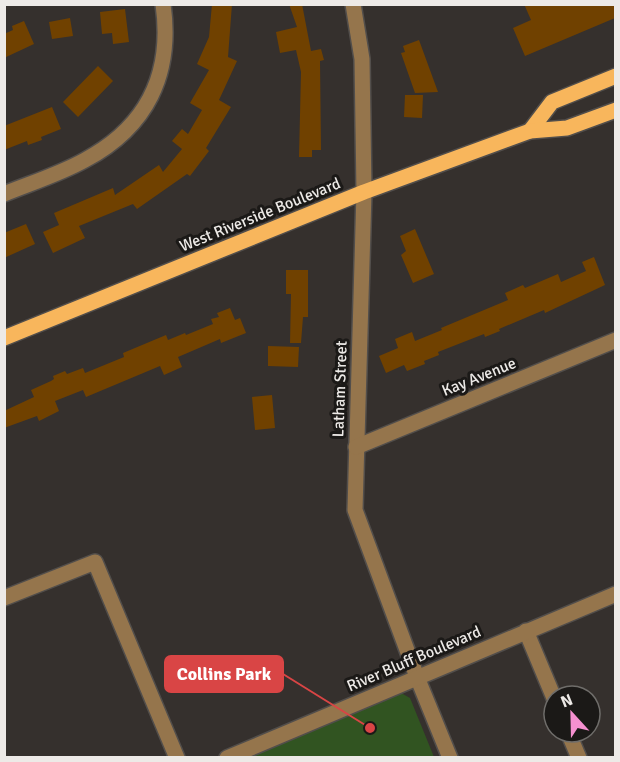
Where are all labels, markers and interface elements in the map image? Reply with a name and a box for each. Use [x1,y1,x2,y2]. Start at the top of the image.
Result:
street label: West Riverside Boulevard [177,174,343,256]
street label: Latham Street [328,340,352,438]
street label: Kay Avenue [439,353,519,401]
street label: River Bluff Boulevard [344,622,484,696]
callout: Collins Park [165,656,283,692]
text: Collins Park [177,663,272,685]
north arrow [542,684,602,744]
text: N [558,690,576,712]

